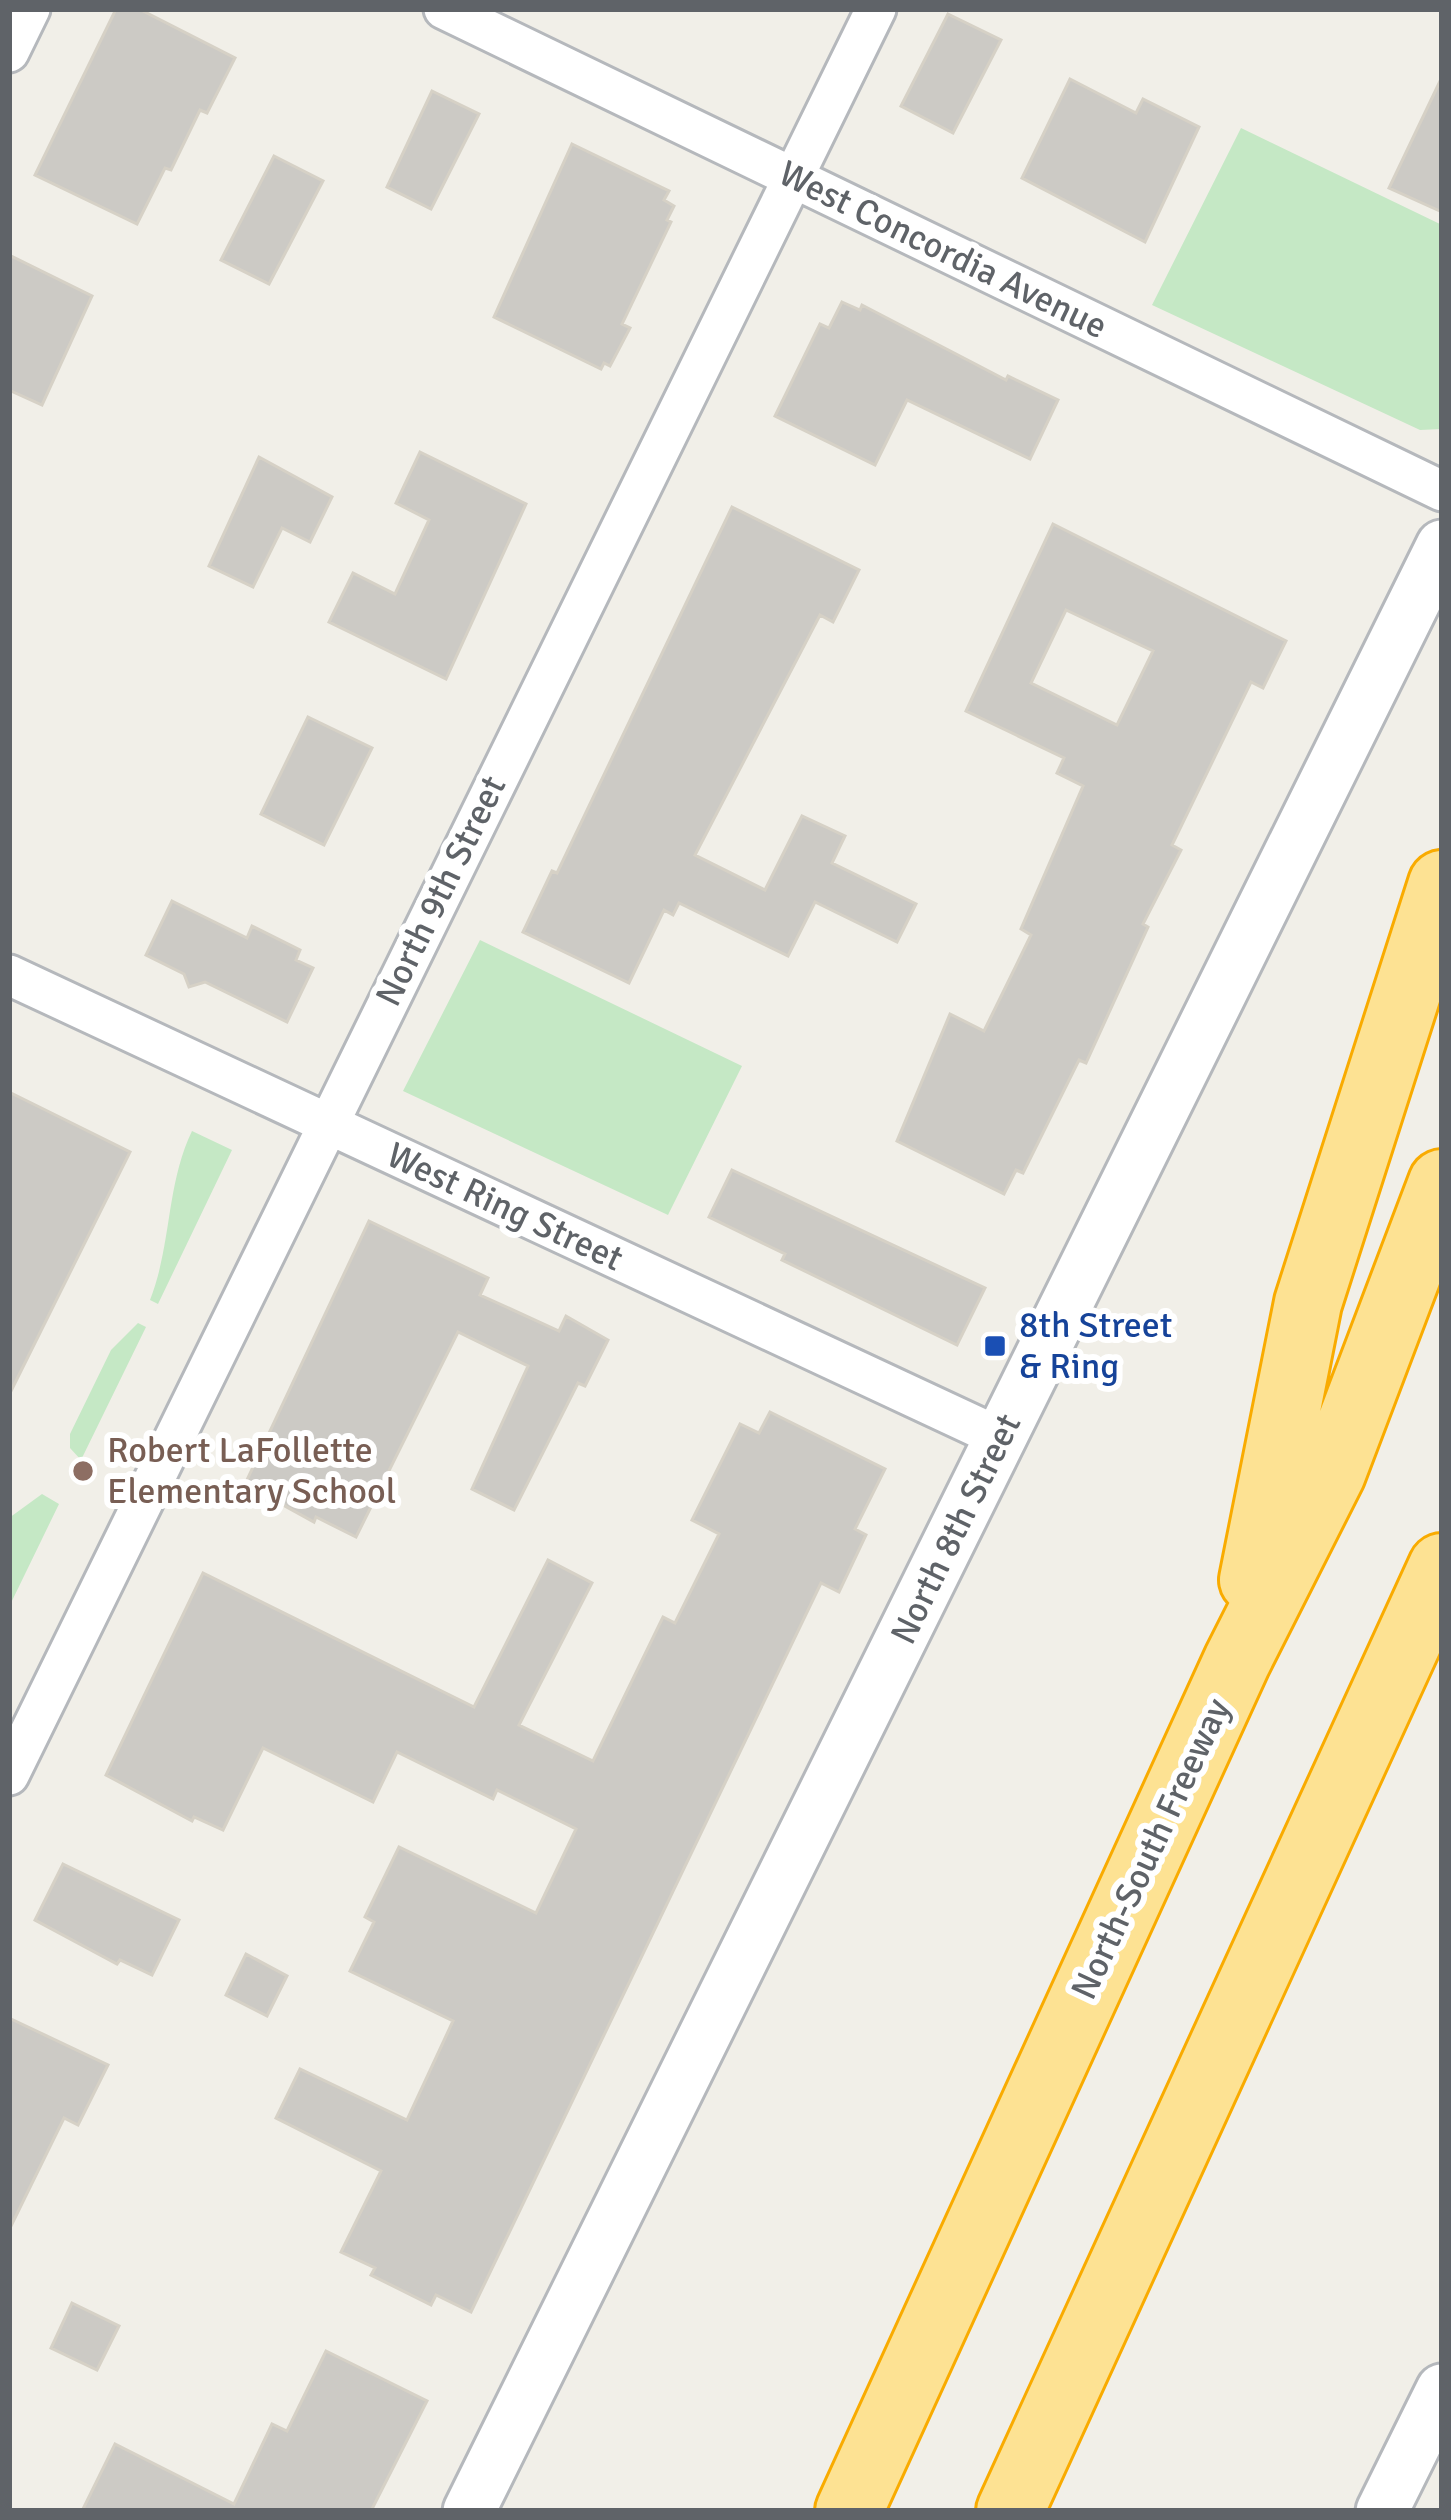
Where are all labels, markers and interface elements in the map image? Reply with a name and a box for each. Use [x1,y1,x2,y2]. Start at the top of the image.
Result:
street label: West Concordia Avenue [772,151,1114,349]
street label: North 9th Street [366,768,516,1014]
street label: West Ring Street [380,1133,630,1281]
place label: 8th Street & Ring [1019,1303,1172,1389]
marker: 8th Street & Ring [982,1333,1008,1359]
street label: North 8th Street [881,1406,1031,1652]
place label: Robert LaFollette Elementary School [107,1428,396,1514]
marker: Robert LaFollette Elementary School [70,1458,96,1484]
street label: North-South Freeway [1062,1691,1241,2007]

